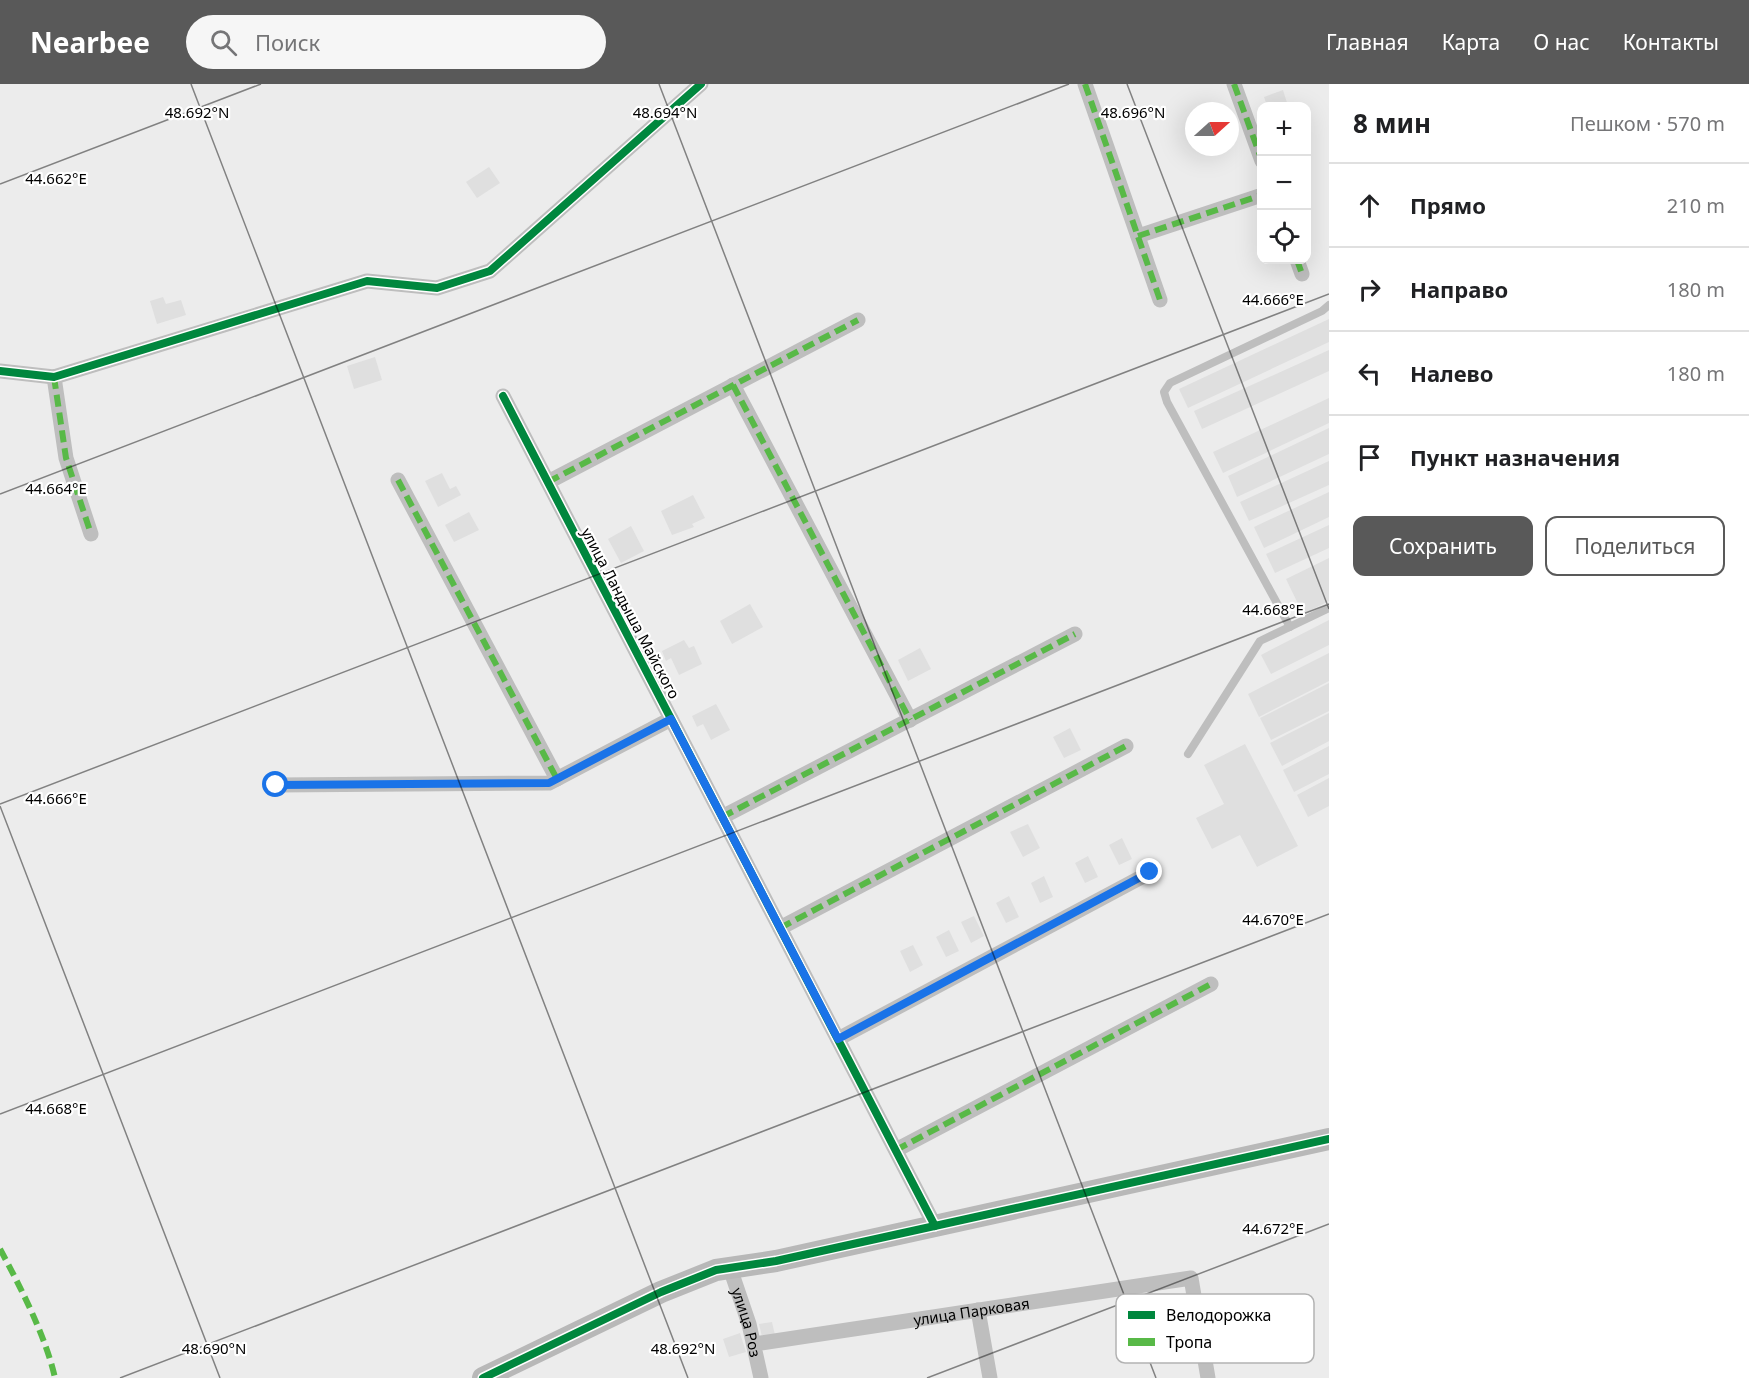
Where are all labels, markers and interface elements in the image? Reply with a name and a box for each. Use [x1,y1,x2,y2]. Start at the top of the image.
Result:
search box [186,15,606,69]
text: Nearbee [30,23,150,61]
icon: search [207,26,240,59]
text: Поиск [255,27,320,57]
text: Главная [1326,28,1409,56]
text: Карта [1442,28,1500,56]
text: О нас [1533,28,1590,56]
text: Контакты [1623,28,1719,56]
text: 48.692°N [165,102,229,122]
text: 48.694°N [633,102,697,122]
text: 48.696°N [1101,102,1165,122]
north arrow [1185,102,1239,156]
map controls [1257,102,1311,264]
button: + [1257,102,1311,156]
text: 8 мин [1353,105,1431,141]
text: Пешком · 570 m [1570,110,1725,137]
button: − [1257,156,1311,210]
text: 44.662°E [25,168,87,188]
icon: ahead [1353,189,1386,222]
text: Прямо [1410,190,1486,220]
text: 210 m [1667,192,1725,219]
button: locate [1257,210,1311,264]
icon: right [1353,273,1386,306]
text: Направо [1410,274,1508,304]
text: 180 m [1667,276,1725,303]
text: 44.666°E [1242,289,1304,309]
icon: left [1353,357,1386,390]
text: Налево [1410,358,1493,388]
text: 180 m [1667,360,1725,387]
icon: arrive [1353,441,1386,474]
text: Пункт назначения [1410,442,1620,472]
text: 44.664°E [25,478,87,498]
button: Сохранить [1353,516,1533,576]
button: Поделиться [1545,516,1725,576]
street label: улица Ландыша Майского [577,524,685,702]
text: 44.668°E [1242,599,1304,619]
route start [262,771,288,797]
text: 44.666°E [25,788,87,808]
route end [1136,858,1162,884]
text: 44.670°E [1242,909,1304,929]
text: 44.668°E [25,1098,87,1118]
text: 44.672°E [1242,1218,1304,1238]
street label: улица Роз [727,1285,766,1359]
street label: улица Парковая [912,1293,1031,1330]
legend [1116,1294,1314,1363]
text: Велодорожка [1166,1304,1271,1326]
text: Тропа [1166,1331,1212,1353]
text: 48.690°N [182,1338,246,1358]
text: 48.692°N [651,1338,715,1358]

